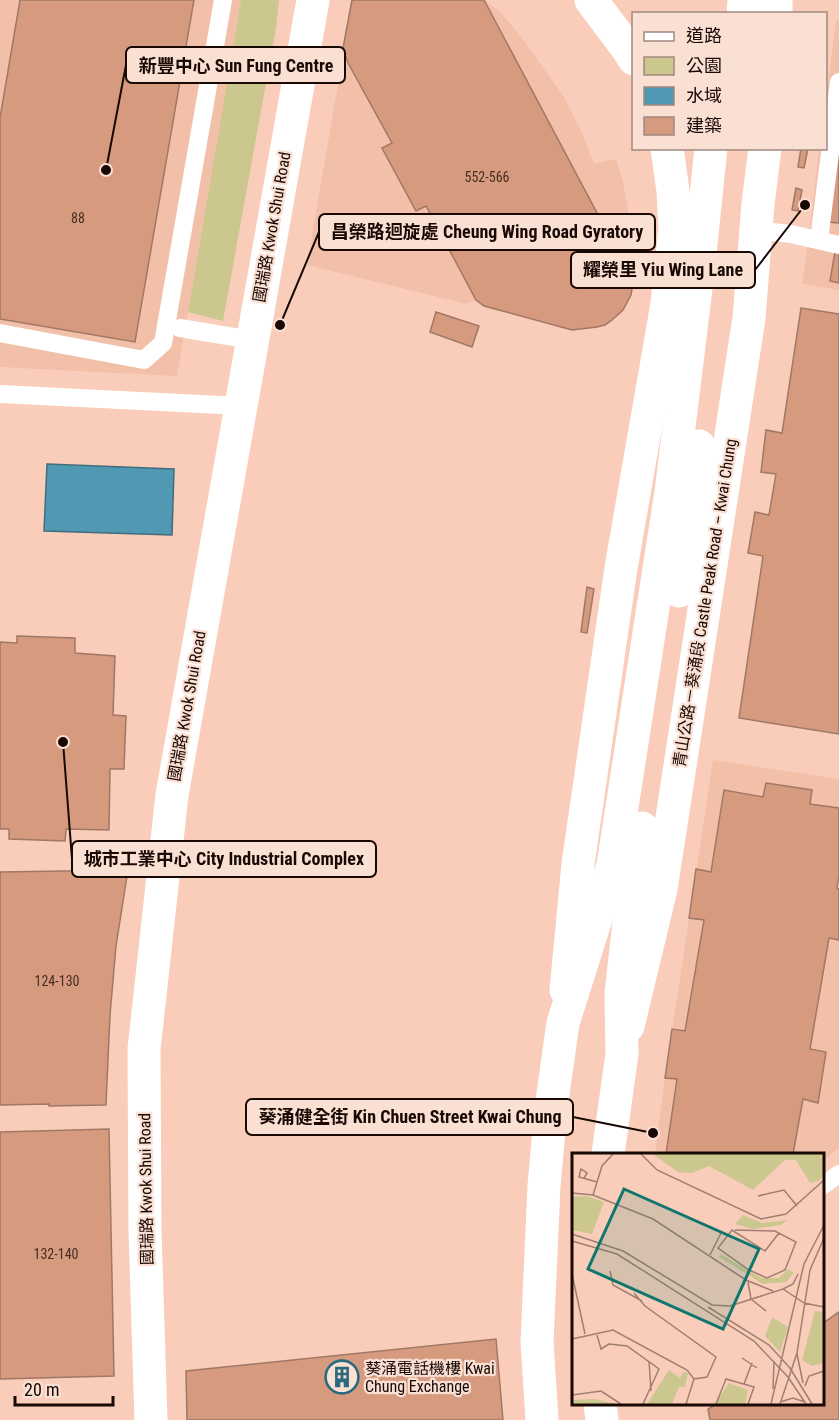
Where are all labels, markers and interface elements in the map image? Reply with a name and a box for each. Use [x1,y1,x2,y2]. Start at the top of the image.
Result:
legend [632,12,827,150]
text: 道路 [686,25,722,46]
callout: 新豐中心 Sun Fung Centre [126,47,345,83]
text: 新豐中心 Sun Fung Centre [139,55,334,76]
text: 公園 [686,55,722,76]
text: 水域 [686,85,722,106]
text: 建築 [686,115,722,136]
street label: 國瑞路 Kwok Shui Road [249,150,295,304]
house number: 552-566 [465,169,510,185]
house number: 88 [71,210,85,226]
callout: 昌榮路迴旋處 Cheung Wing Road Gyratory [319,214,655,250]
text: 昌榮路迴旋處 Cheung Wing Road Gyratory [331,221,643,242]
callout: 耀榮里 Yiu Wing Lane [571,252,755,288]
text: 耀榮里 Yiu Wing Lane [583,259,743,280]
street label: 青山公路－葵涌段 Castle Peak Road – Kwai Chung [670,437,740,769]
street label: 國瑞路 Kwok Shui Road [164,629,210,783]
callout: 城市工業中心 City Industrial Complex [72,841,376,877]
text: 城市工業中心 City Industrial Complex [84,848,364,869]
house number: 124-130 [35,973,80,989]
callout: 葵涌健全街 Kin Chuen Street Kwai Chung [246,1099,573,1135]
text: 葵涌健全街 Kin Chuen Street Kwai Chung [258,1106,562,1127]
street label: 國瑞路 Kwok Shui Road [135,1113,157,1265]
inset map [572,1153,824,1405]
house number: 132-140 [34,1246,79,1262]
building icon: 葵涌電話機樓 Kwai Chung Exchange [324,1359,360,1395]
place label: 葵涌電話機樓 Kwai Chung Exchange [365,1359,495,1396]
scale bar [15,1369,112,1407]
text: 20 m [24,1379,59,1400]

